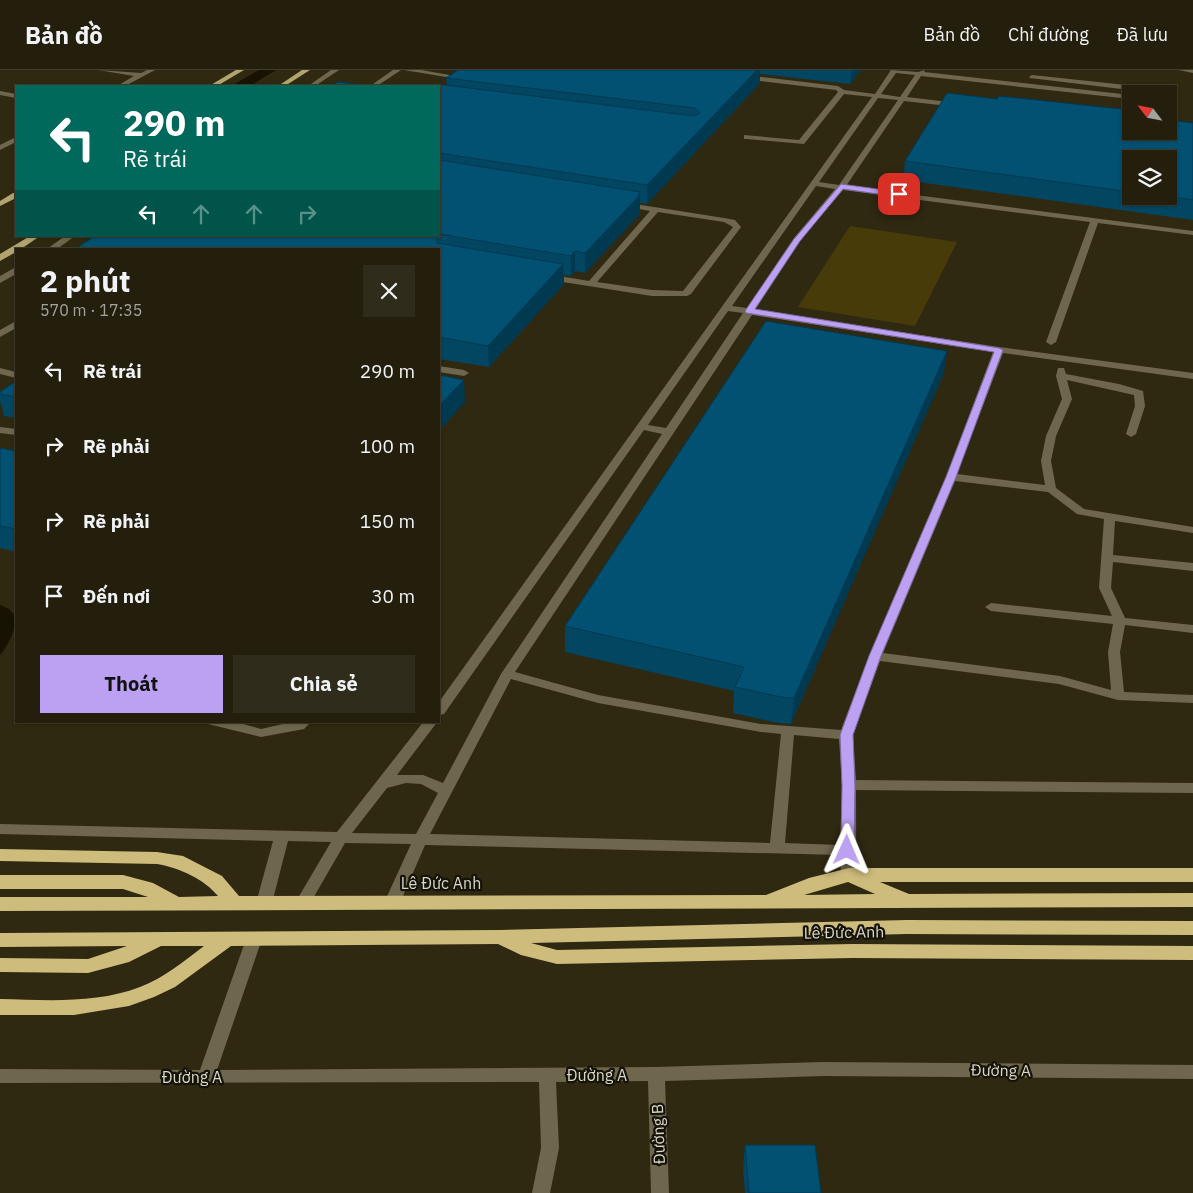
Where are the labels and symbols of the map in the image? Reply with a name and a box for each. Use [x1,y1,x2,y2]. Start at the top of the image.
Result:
north arrow [1122,85,1178,140]
pin [878,173,920,215]
position arrow [820,823,872,875]
street label: Lê Đức Anh [401,873,481,893]
street label: Lê Đức Anh [804,921,884,943]
street label: Đường A [971,1059,1031,1081]
street label: Đường A [567,1065,627,1085]
street label: Đường A [162,1067,222,1087]
street label: Đường B [647,1103,669,1165]

